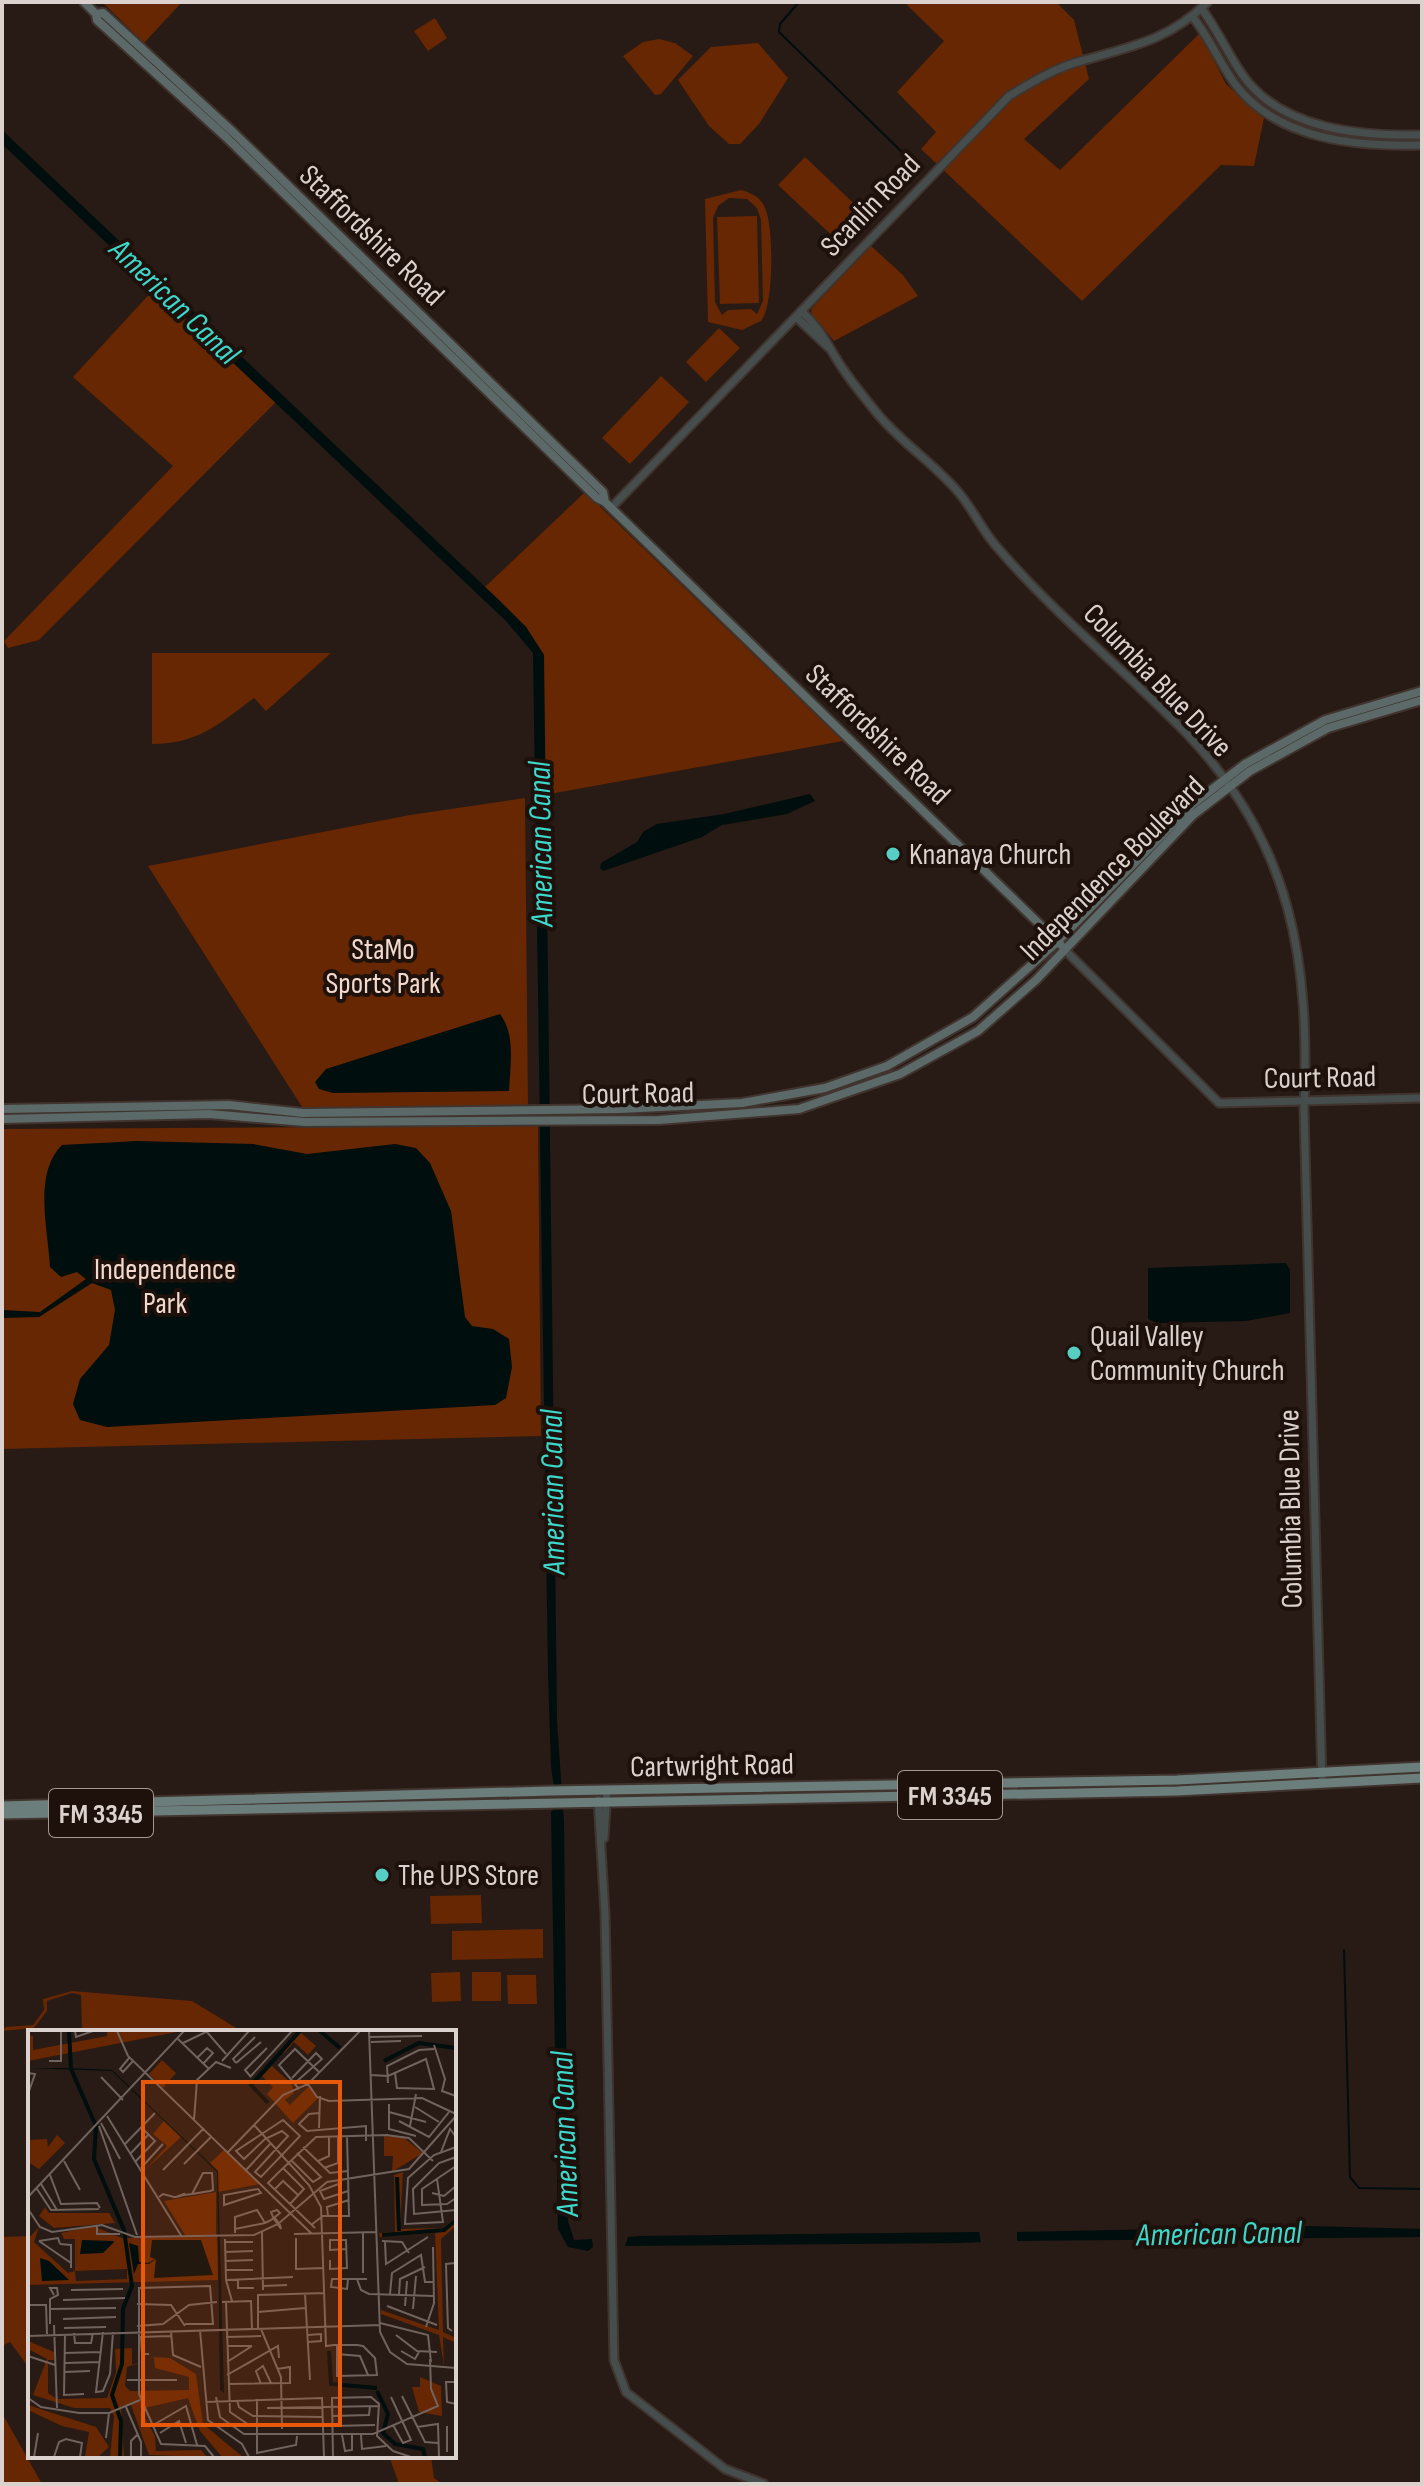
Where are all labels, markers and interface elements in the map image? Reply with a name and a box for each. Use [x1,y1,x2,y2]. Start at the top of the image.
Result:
street label: Scanlin Road [813,147,928,264]
street label: Staffordshire Road [291,158,451,314]
water label: American Canal [99,229,248,374]
street label: Columbia Blue Drive [1075,597,1239,765]
street label: Staffordshire Road [797,657,957,813]
water label: American Canal [521,760,562,929]
street label: Independence Boulevard [1013,769,1212,968]
place label: Knanaya Church [909,837,1071,873]
marker: Knanaya Church [884,845,902,863]
park label: StaMo Sports Park [325,932,441,1002]
street label: Court Road [1264,1059,1376,1097]
street label: Court Road [582,1075,694,1113]
park label: Independence Park [94,1252,236,1322]
place label: Quail Valley Community Church [1090,1319,1285,1389]
marker: Quail Valley Community Church [1065,1344,1083,1362]
water label: American Canal [533,1408,574,1577]
street label: Columbia Blue Drive [1271,1409,1311,1609]
street label: Cartwright Road [630,1747,794,1785]
road number: FM 3345 [898,1771,1002,1819]
road number: FM 3345 [49,1789,153,1837]
place label: The UPS Store [398,1858,539,1894]
marker: The UPS Store [373,1866,391,1884]
inset map [28,2030,456,2458]
water label: American Canal [543,2049,588,2219]
water label: American Canal [1134,2214,1303,2255]

